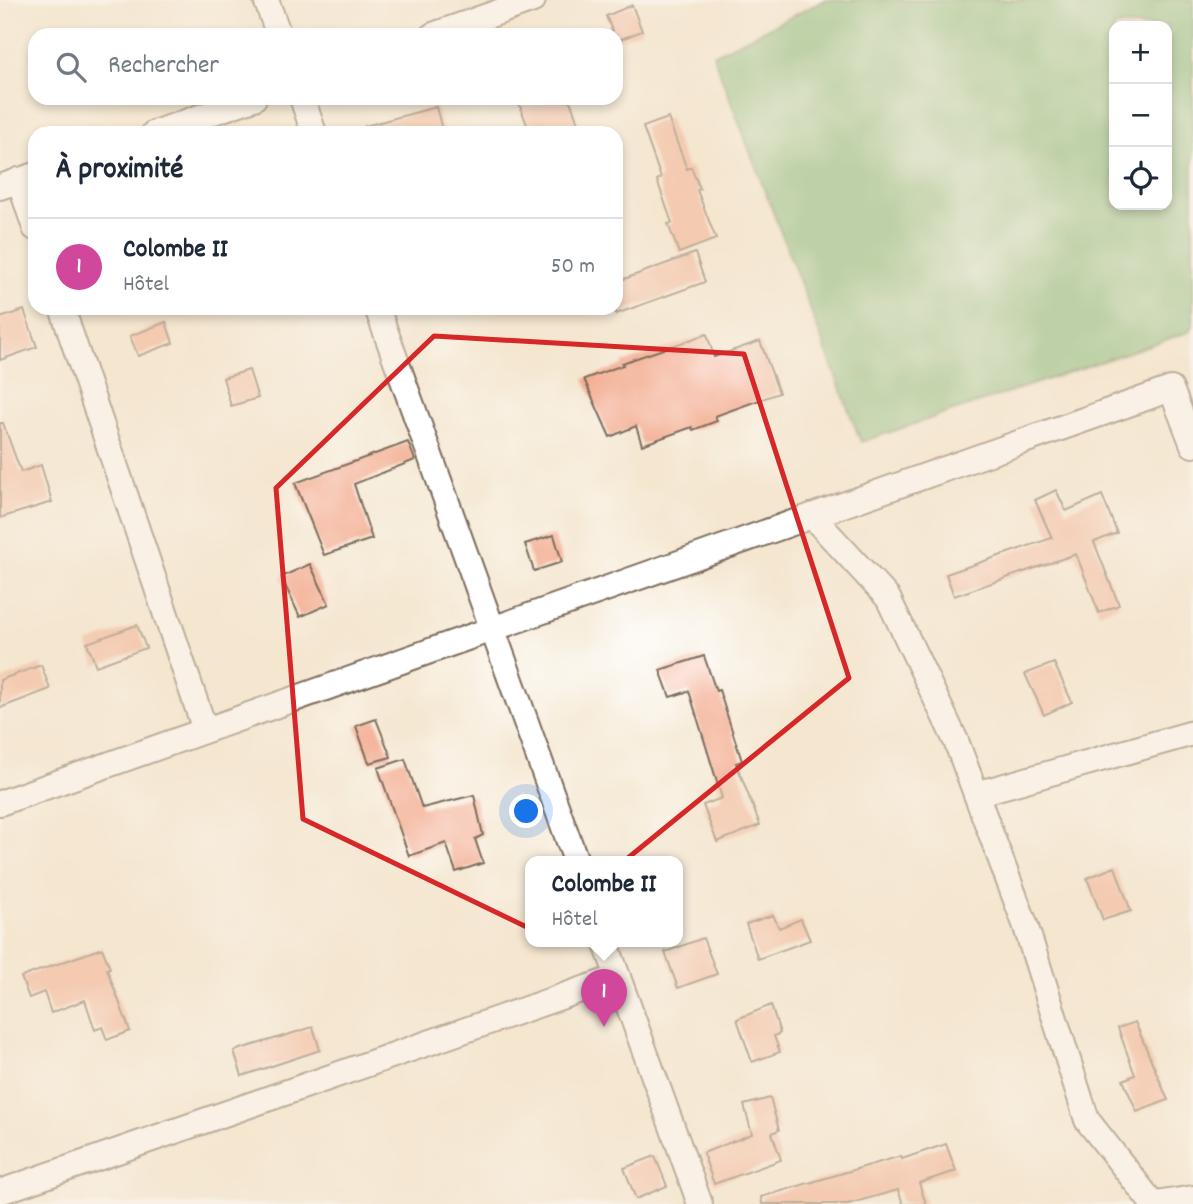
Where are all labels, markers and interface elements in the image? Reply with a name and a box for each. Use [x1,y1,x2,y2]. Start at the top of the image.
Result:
map controls [1109,21,1172,210]
button: + [1109,21,1172,84]
search box [28,28,623,105]
icon: search [52,48,90,86]
text: Rechercher [108,48,219,85]
button: − [1109,84,1172,147]
button: locate [1109,147,1172,210]
text: À proximité [56,150,183,193]
text: Colombe II [123,232,228,269]
text: 1 [76,251,82,284]
text: 50 m [551,251,595,284]
text: Hôtel [123,269,169,302]
your location [509,794,543,828]
popup [525,856,683,947]
text: Colombe II [552,867,656,904]
text: Hôtel [552,904,598,937]
pin: 1 [581,969,627,1027]

